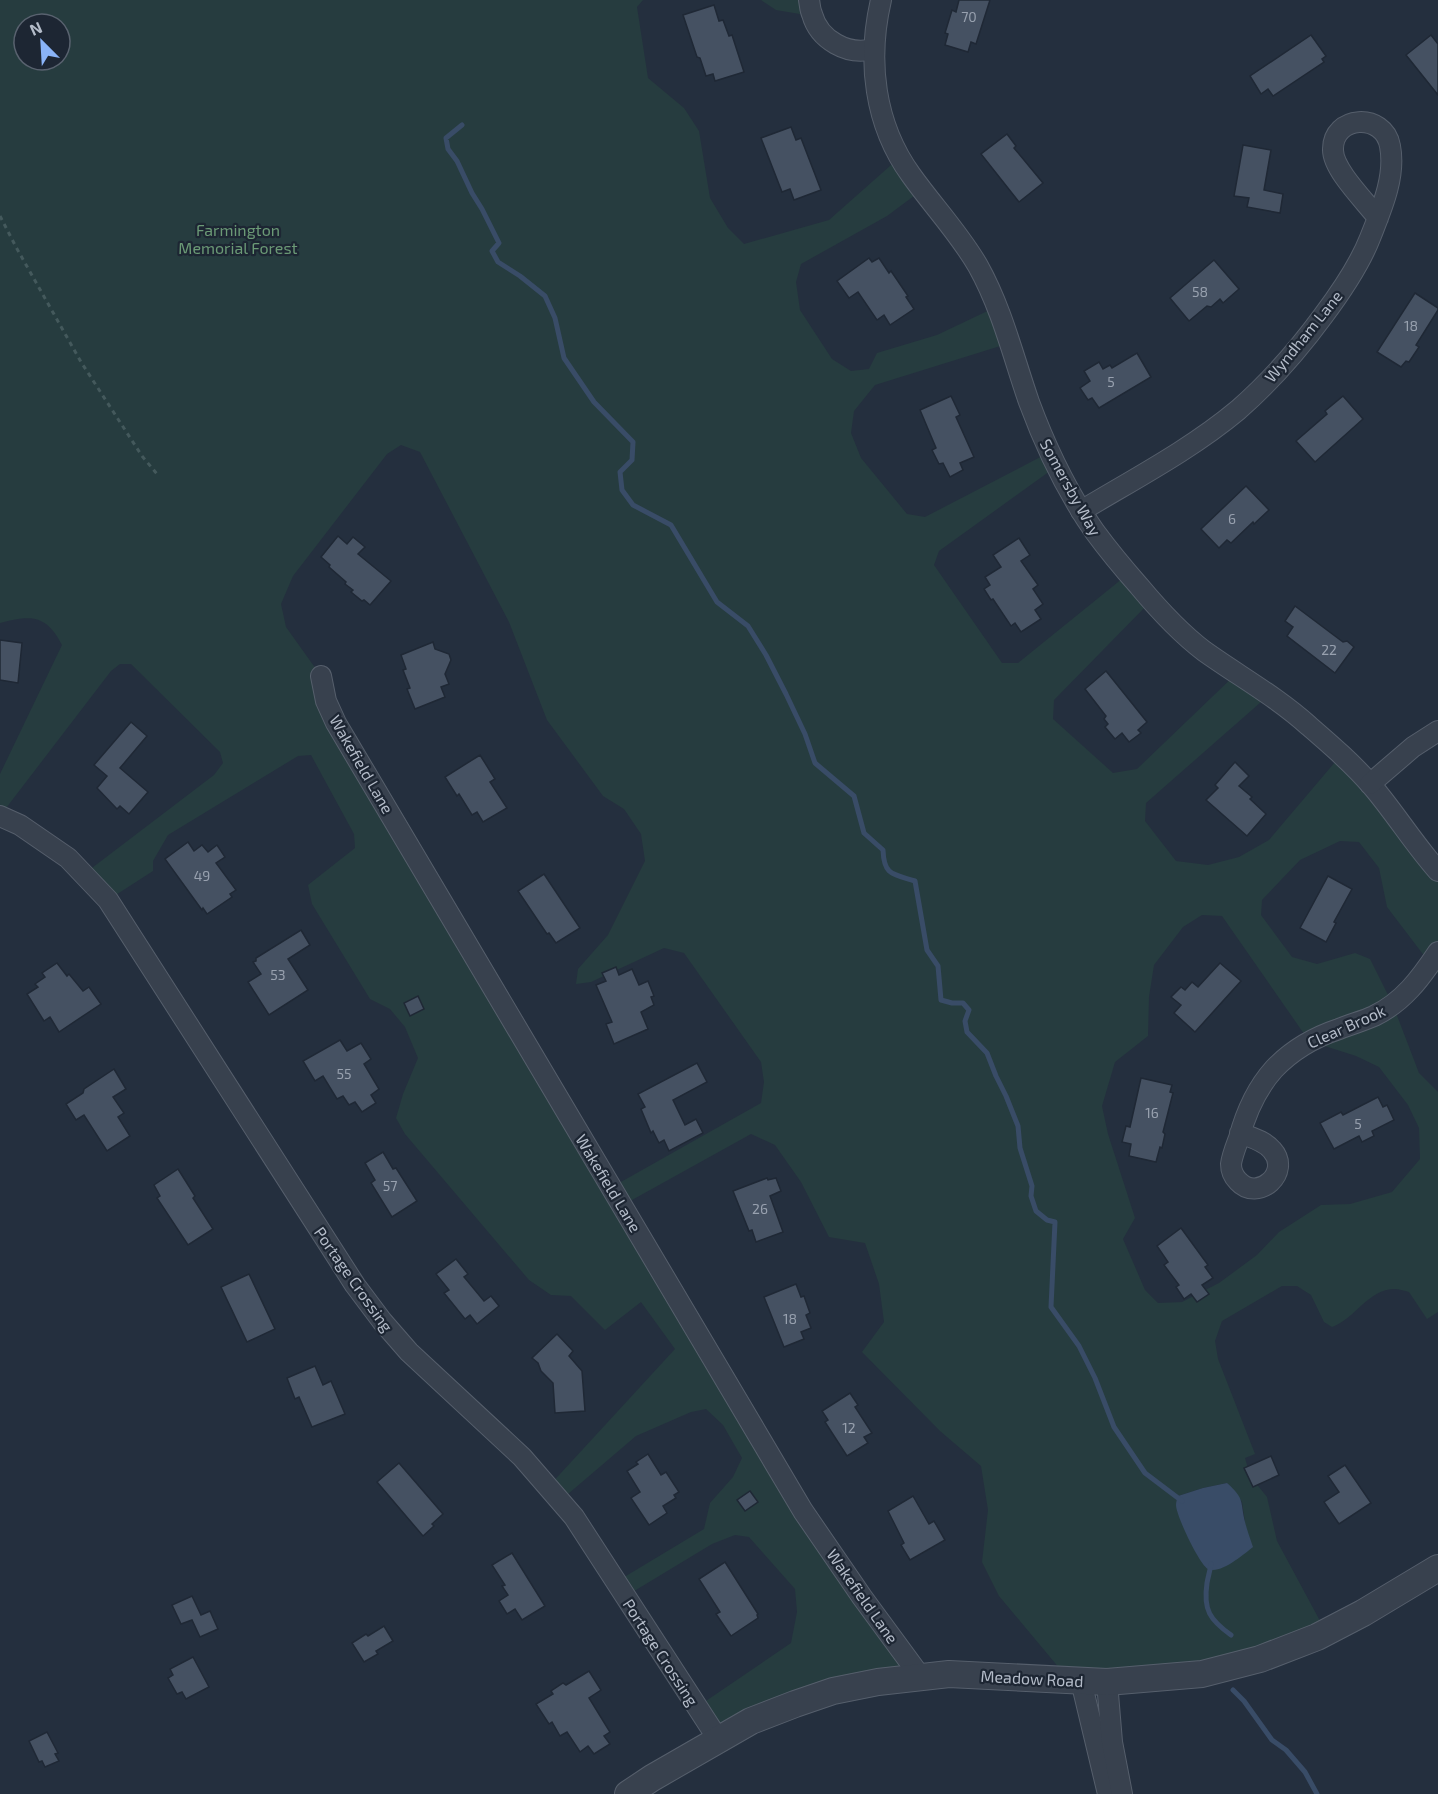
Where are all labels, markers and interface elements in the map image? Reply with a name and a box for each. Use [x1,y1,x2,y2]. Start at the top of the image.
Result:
house number: 70 [961,8,977,25]
north arrow [12,12,72,72]
text: N [27,17,45,39]
park label: Farmington Memorial Forest [178,220,298,257]
house number: 58 [1192,283,1208,300]
street label: Wyndham Lane [1260,286,1346,386]
house number: 18 [1404,317,1418,334]
house number: 5 [1107,373,1115,390]
street label: Somersby Way [1037,435,1106,539]
house number: 6 [1228,510,1236,527]
house number: 22 [1321,641,1337,658]
street label: Wakefield Lane [326,711,398,817]
house number: 49 [194,867,210,884]
house number: 53 [270,966,286,983]
street label: Clear Brook [1304,1000,1388,1052]
house number: 55 [336,1065,352,1082]
house number: 16 [1145,1104,1159,1121]
house number: 5 [1354,1115,1362,1132]
street label: Wakefield Lane [572,1131,646,1235]
house number: 57 [383,1177,397,1194]
house number: 26 [752,1200,768,1217]
street label: Portage Crossing [311,1223,397,1335]
house number: 18 [783,1310,797,1327]
house number: 12 [842,1419,856,1436]
street label: Wakefield Lane [823,1545,903,1647]
street label: Portage Crossing [619,1595,703,1709]
street label: Meadow Road [980,1666,1084,1690]

